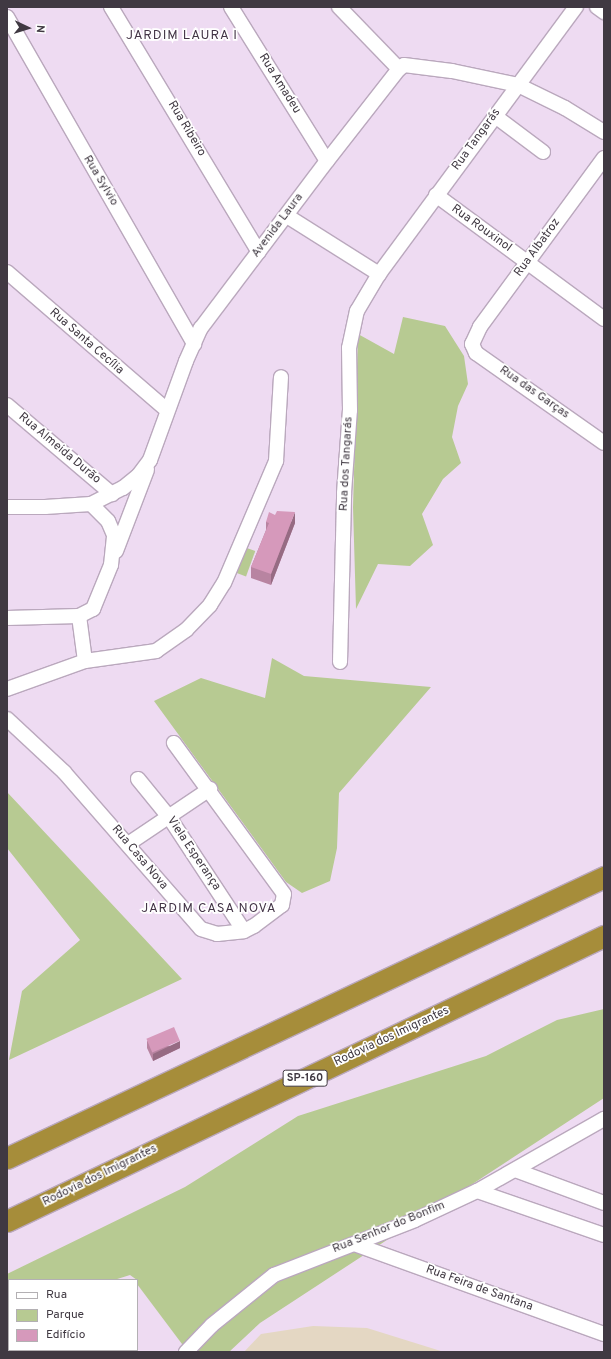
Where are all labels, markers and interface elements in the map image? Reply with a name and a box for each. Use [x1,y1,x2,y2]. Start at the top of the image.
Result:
north arrow [8,8,48,48]
text: N [33,24,47,33]
district label: JARDIM LAURA I [126,28,238,44]
street label: Rua Amadeu [255,51,303,117]
street label: Rua Ribeiro [164,99,208,159]
street label: Rua Tangarás [450,106,504,174]
street label: Rua Sylvio [79,153,121,209]
street label: Avenida Laura [249,191,307,261]
street label: Rua Rouxinol [448,202,514,256]
street label: Rua Albatroz [512,216,564,280]
street label: Rua Santa Cecília [46,306,126,378]
street label: Rua das Garças [496,364,572,422]
street label: Rua Almeida Durão [15,410,103,488]
street label: Rua dos Tangarás [337,416,357,512]
street label: Viela Esperança [163,814,223,894]
street label: Rua Casa Nova [108,823,170,893]
district label: JARDIM CASA NOVA [141,901,277,917]
street label: Rodovia dos Imigrantes [332,1004,452,1070]
road number: SP-160 [282,1069,328,1087]
street label: Rodovia dos Imigrantes [41,1142,159,1210]
street label: Rua Senhor do Bonfim [331,1199,447,1257]
street label: Rua Feira de Santana [423,1263,535,1315]
legend [8,1279,138,1351]
text: Rua [46,1287,67,1303]
text: Parque [46,1307,84,1323]
text: Edifício [46,1327,85,1343]

